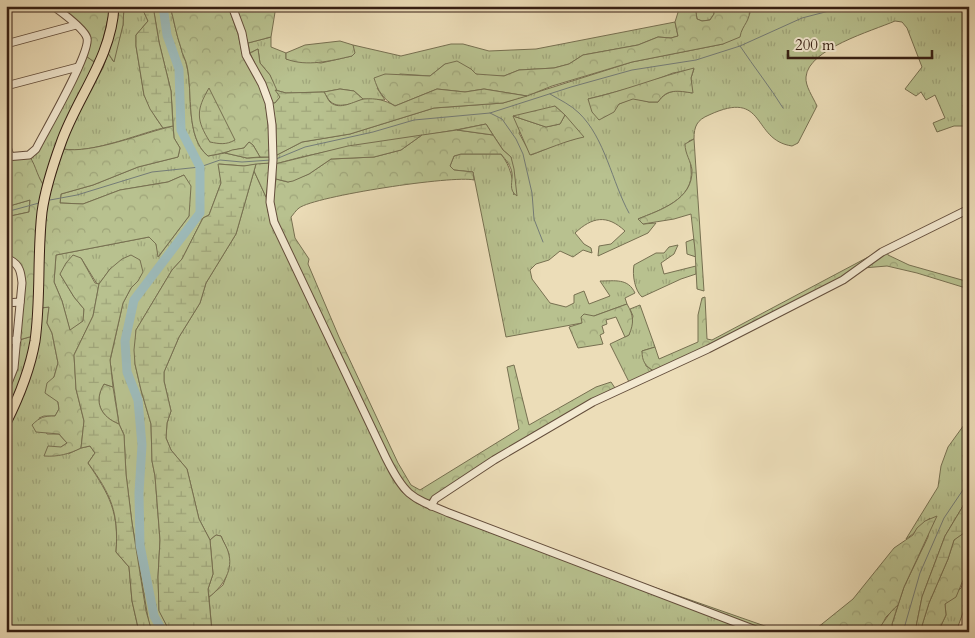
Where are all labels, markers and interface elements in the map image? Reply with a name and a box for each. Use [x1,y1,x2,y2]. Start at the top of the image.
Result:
scale bar [788,28,931,60]
text: 200 m [795,35,835,55]

